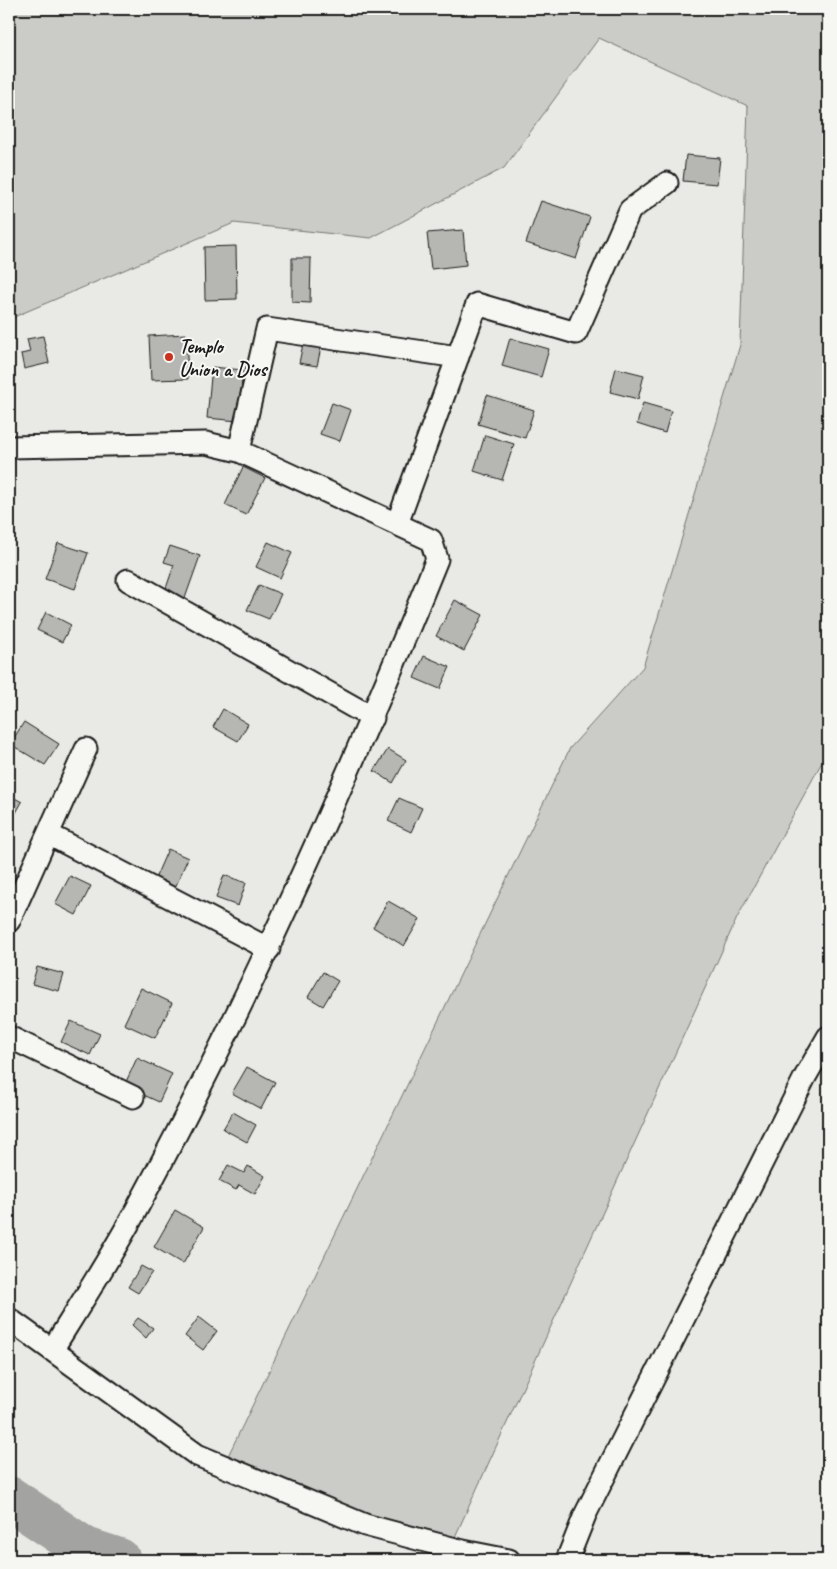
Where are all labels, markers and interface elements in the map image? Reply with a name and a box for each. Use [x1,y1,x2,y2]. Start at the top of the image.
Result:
place label: Templo Union a Dios [179,334,268,382]
marker: Templo Union a Dios [163,351,175,363]

